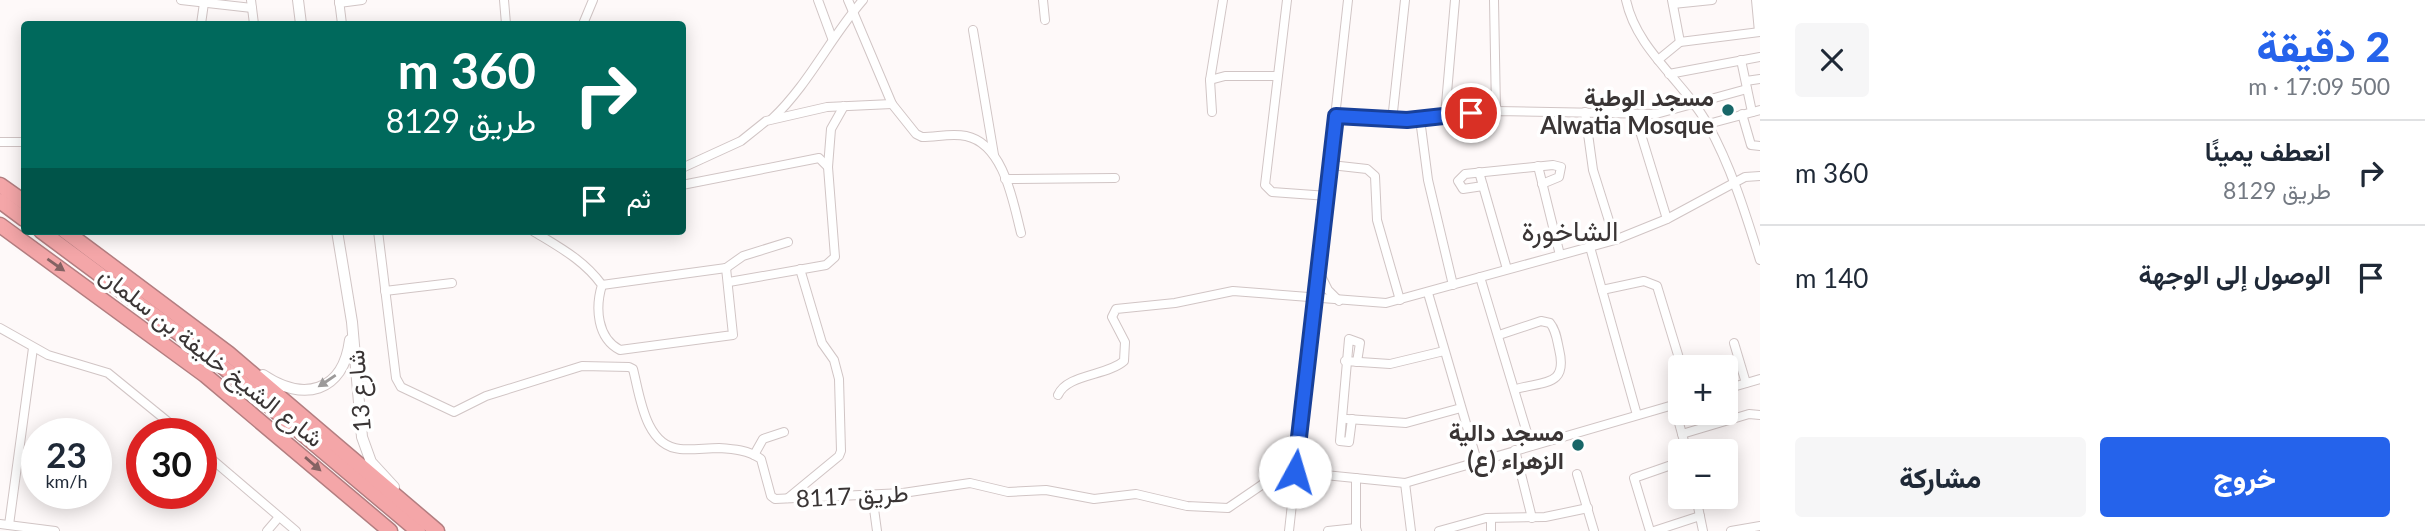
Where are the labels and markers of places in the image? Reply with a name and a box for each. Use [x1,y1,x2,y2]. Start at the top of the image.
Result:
place label: مسجد الوطية Alwatia Mosque [1539,82,1714,139]
pin [1441,83,1501,143]
marker: مسجد الوطية Alwatia Mosque [1720,102,1736,118]
place label: مسجد دالية الزهراء (ع) [1449,417,1564,477]
marker: مسجد دالية الزهراء (ع) [1570,437,1586,453]

